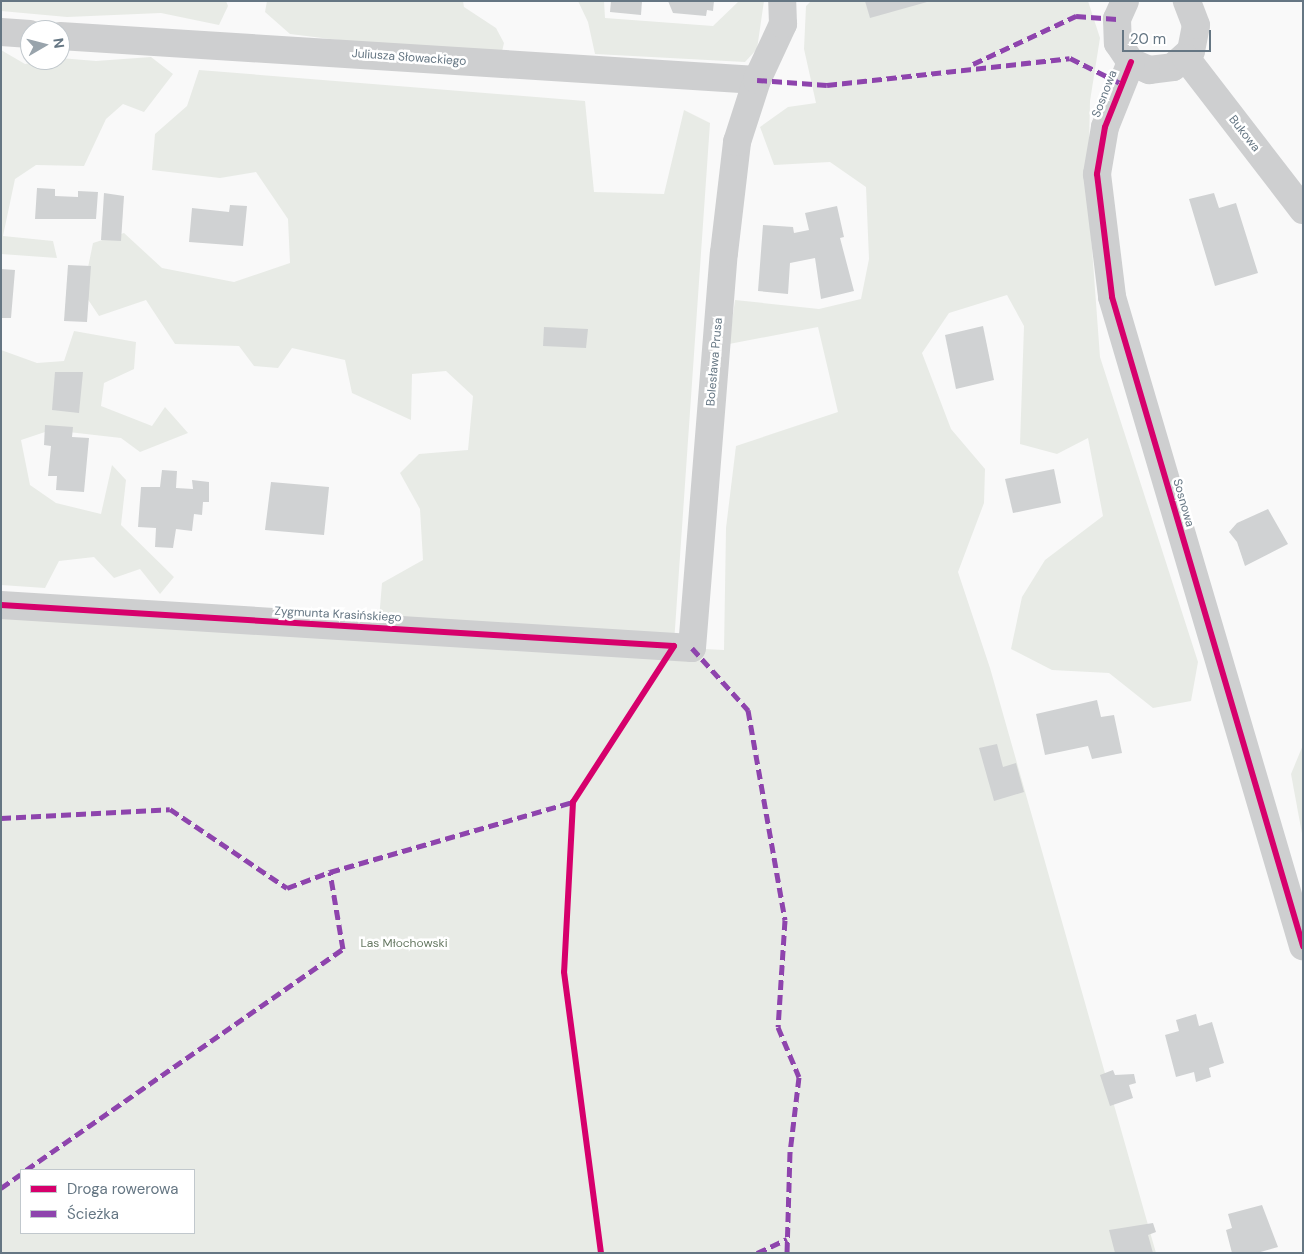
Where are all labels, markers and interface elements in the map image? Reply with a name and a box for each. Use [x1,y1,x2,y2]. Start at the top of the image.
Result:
north arrow [20,20,70,70]
scale bar [1124,20,1213,52]
text: 20 m [1130,29,1166,49]
text: N [49,37,68,49]
street label: Juliusza Słowackiego [351,47,467,69]
street label: Sosnowa [1089,68,1121,120]
street label: Bukowa [1225,113,1263,155]
street label: Bolesława Prusa [704,317,726,407]
street label: Sosnowa [1169,477,1197,529]
street label: Zygmunta Krasińskiego [274,604,402,626]
park label: Las Młochowski [360,937,448,951]
legend [20,1169,195,1234]
text: Droga rowerowa [67,1179,178,1199]
text: Ścieżka [67,1204,119,1224]

